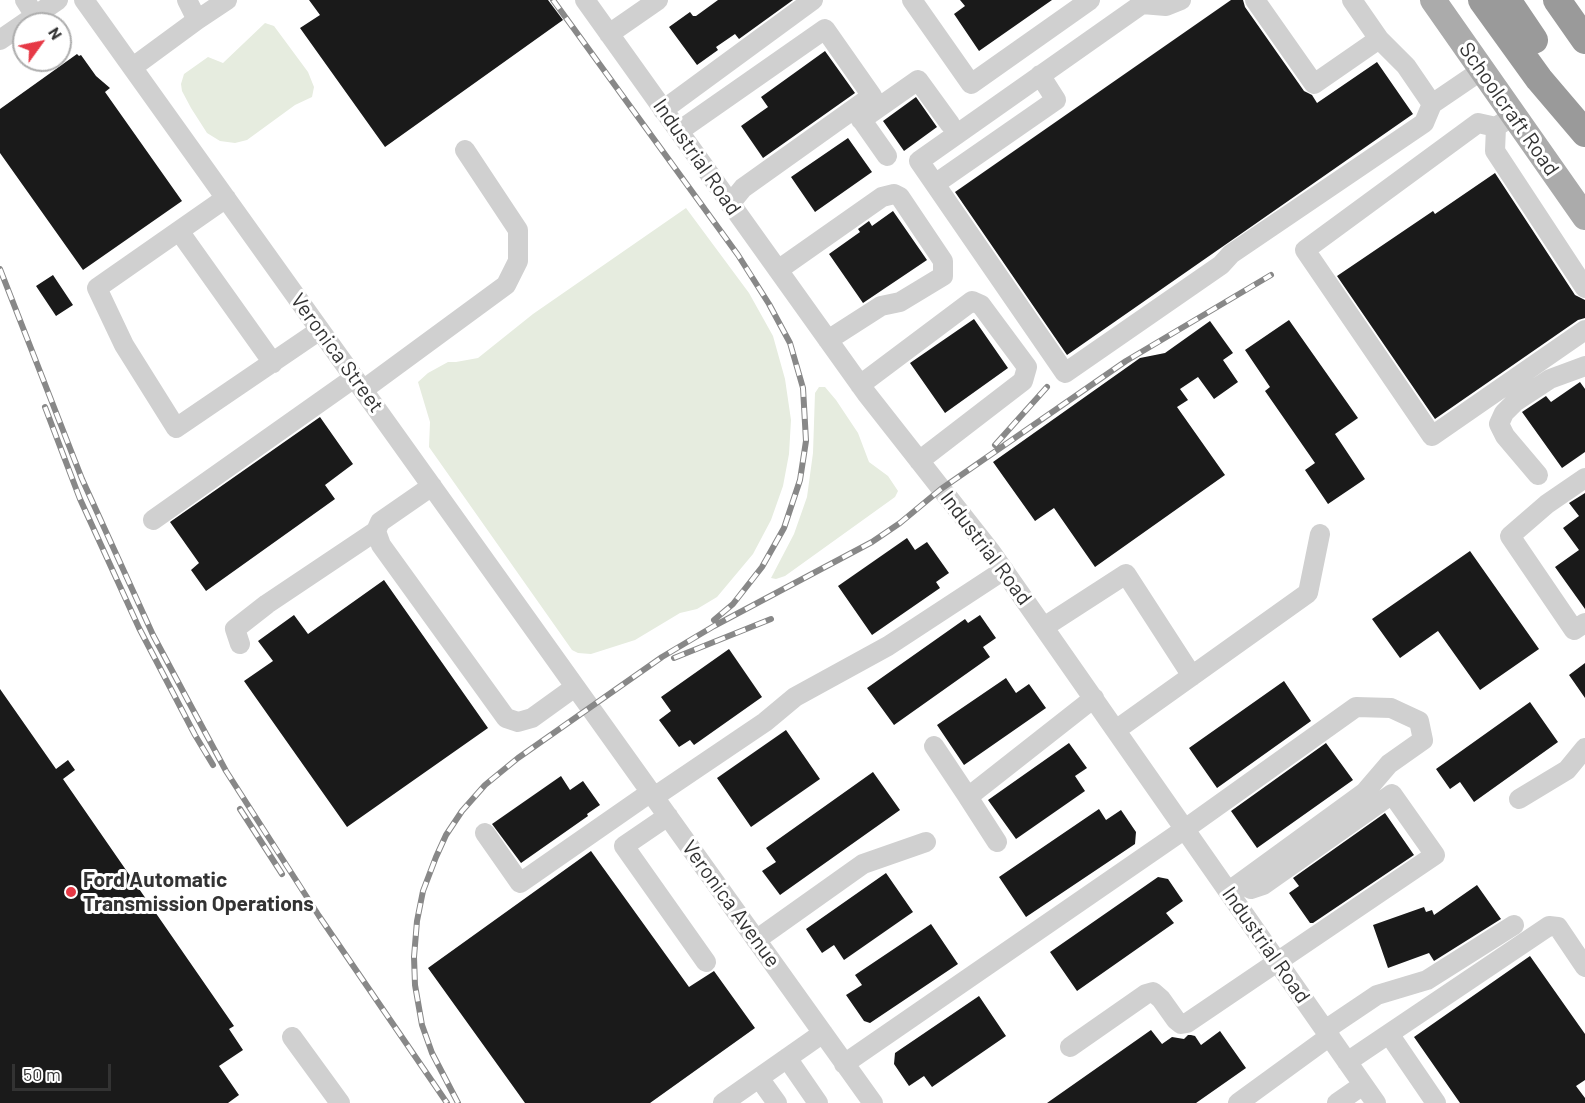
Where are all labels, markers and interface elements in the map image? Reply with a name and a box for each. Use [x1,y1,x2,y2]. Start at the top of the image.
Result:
north arrow [12,12,72,72]
text: N [45,23,67,43]
street label: Schoolcraft Road [1454,37,1564,181]
street label: Industrial Road [648,94,746,220]
street label: Veronica Street [285,288,389,418]
street label: Industrial Road [935,486,1037,610]
street label: Veronica Avenue [676,836,786,972]
place label: Ford Automatic Transmission Operations [83,867,314,917]
street label: Industrial Road [1217,882,1315,1008]
marker: Ford Automatic Transmission Operations [64,885,78,899]
scale bar [15,1052,114,1090]
text: 50 m [23,1063,61,1085]

